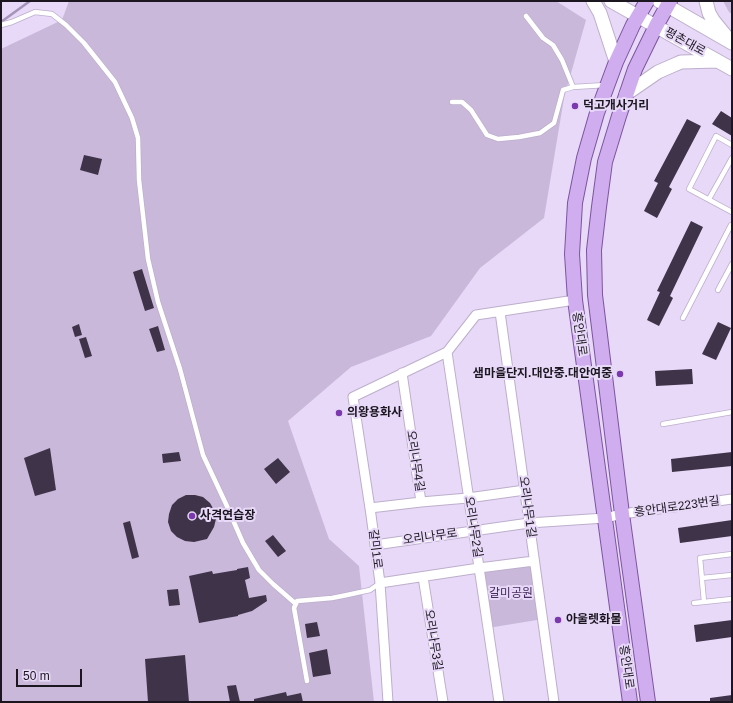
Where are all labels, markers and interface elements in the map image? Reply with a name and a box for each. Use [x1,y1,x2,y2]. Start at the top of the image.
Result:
street label: 평촌대로 [662,25,708,59]
place label: 덕고개사거리 [583,99,649,113]
marker: 덕고개사거리 [570,101,580,111]
street label: 흥안대로 [569,311,589,357]
place label: 샘마을단지.대안중.대안여중 [473,367,612,381]
marker: 샘마을단지.대안중.대안여중 [615,369,625,379]
place label: 의왕용화사 [347,406,402,420]
marker: 의왕용화사 [334,408,344,418]
street label: 오리나무4길 [403,429,427,493]
street label: 오리나무1길 [516,475,538,539]
street label: 흥안대로223번길 [633,494,721,520]
street label: 오리나무2길 [461,495,485,559]
place label: 사격연습장 [200,509,255,523]
marker: 사격연습장 [187,511,197,521]
street label: 오리나무로 [402,526,458,548]
street label: 갈미1로 [365,528,385,570]
park label: 갈미공원 [489,587,533,601]
street label: 오리나무3길 [421,608,445,672]
place label: 아울렛화물 [566,613,621,627]
marker: 아울렛화물 [553,615,563,625]
street label: 흥안대로 [616,644,636,690]
scale bar [18,661,84,687]
text: 50 m [23,669,50,683]

